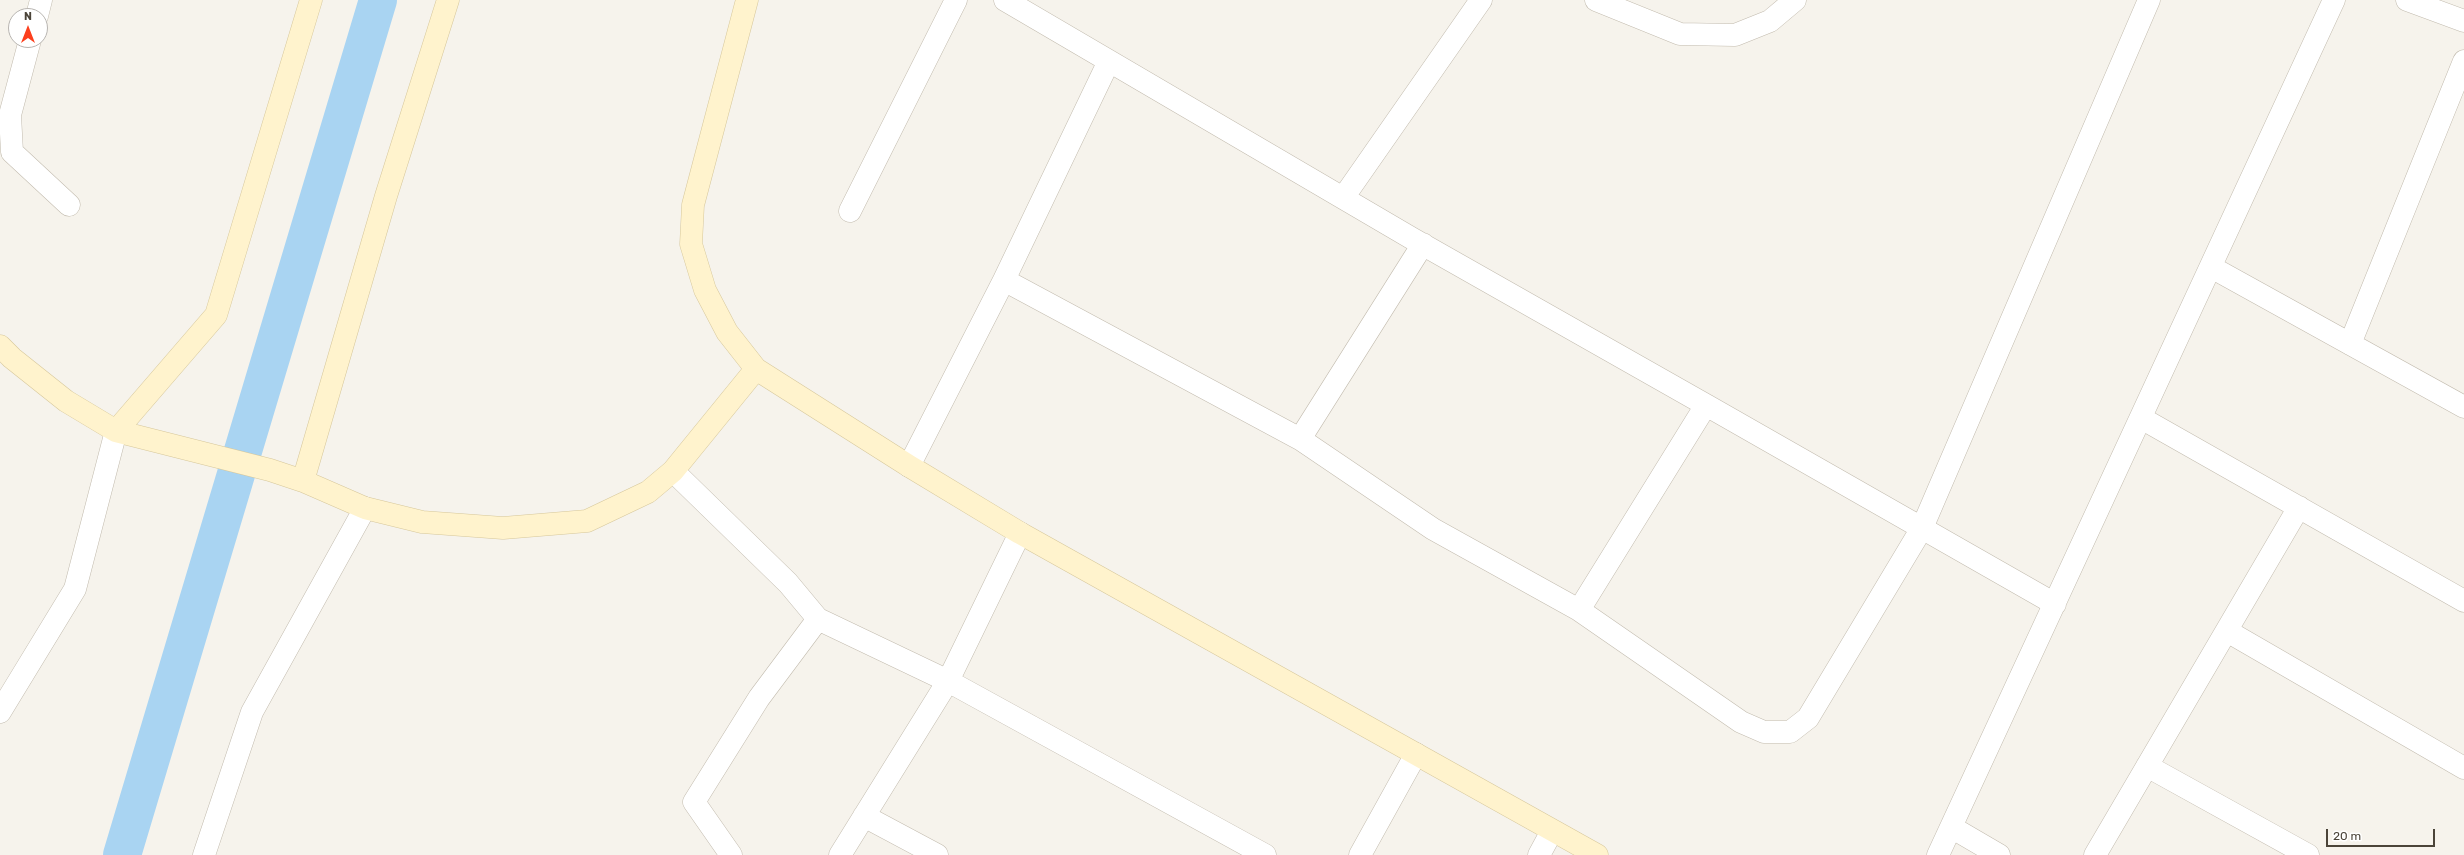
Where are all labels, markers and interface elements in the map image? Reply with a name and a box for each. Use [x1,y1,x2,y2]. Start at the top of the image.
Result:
north arrow [8,8,48,48]
text: N [24,10,32,23]
scale bar [2328,821,2437,847]
text: 20 m [2333,829,2361,843]

